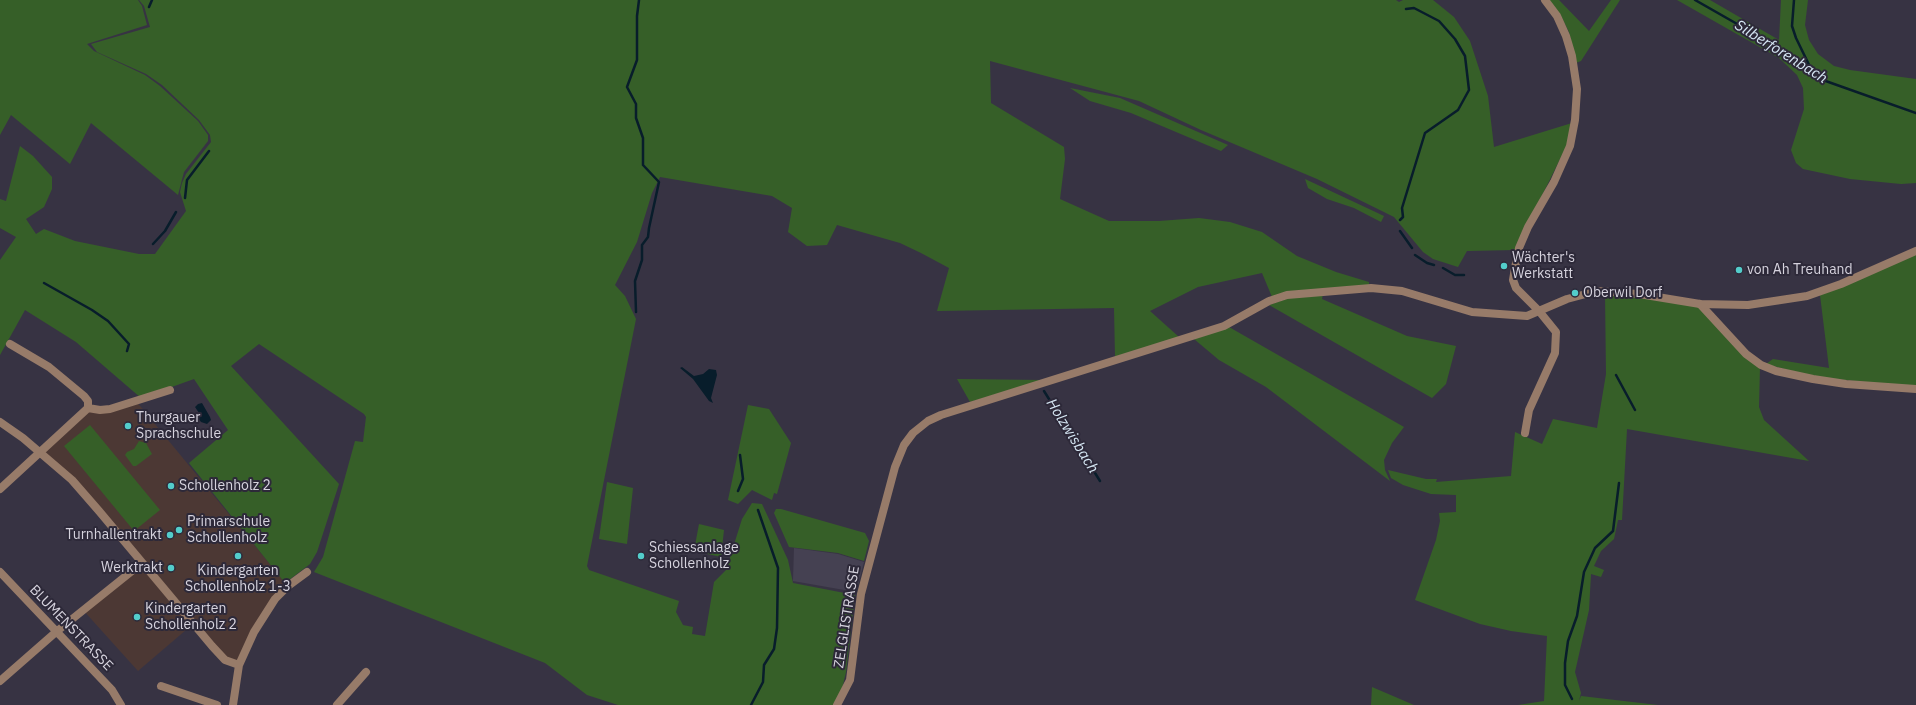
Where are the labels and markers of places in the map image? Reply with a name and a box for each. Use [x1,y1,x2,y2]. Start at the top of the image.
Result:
place label: Wächter's Werkstatt [1512,250,1575,282]
marker: Wächter's Werkstatt [1499,261,1509,271]
place label: von Ah Treuhand [1747,262,1853,278]
marker: von Ah Treuhand [1734,265,1744,275]
place label: Oberwil Dorf [1583,285,1662,301]
marker: Oberwil Dorf [1570,288,1580,298]
place label: Thurgauer Sprachschule [136,410,221,442]
marker: Thurgauer Sprachschule [123,421,133,431]
place label: Schollenholz 2 [179,478,271,494]
marker: Schollenholz 2 [166,481,176,491]
place label: Primarschule Schollenholz [187,514,270,546]
marker: Primarschule Schollenholz [174,525,184,535]
place label: Turnhallentrakt [65,527,162,543]
marker: Turnhallentrakt [165,530,175,540]
place label: Schiessanlage Schollenholz [649,540,739,572]
marker: Kindergarten Schollenholz 1-3 [233,551,243,561]
marker: Schiessanlage Schollenholz [636,551,646,561]
place label: Werktrakt [101,560,163,576]
marker: Werktrakt [166,563,176,573]
place label: Kindergarten Schollenholz 1-3 [185,563,291,596]
place label: Kindergarten Schollenholz 2 [145,601,237,634]
marker: Kindergarten Schollenholz 2 [132,612,142,622]

